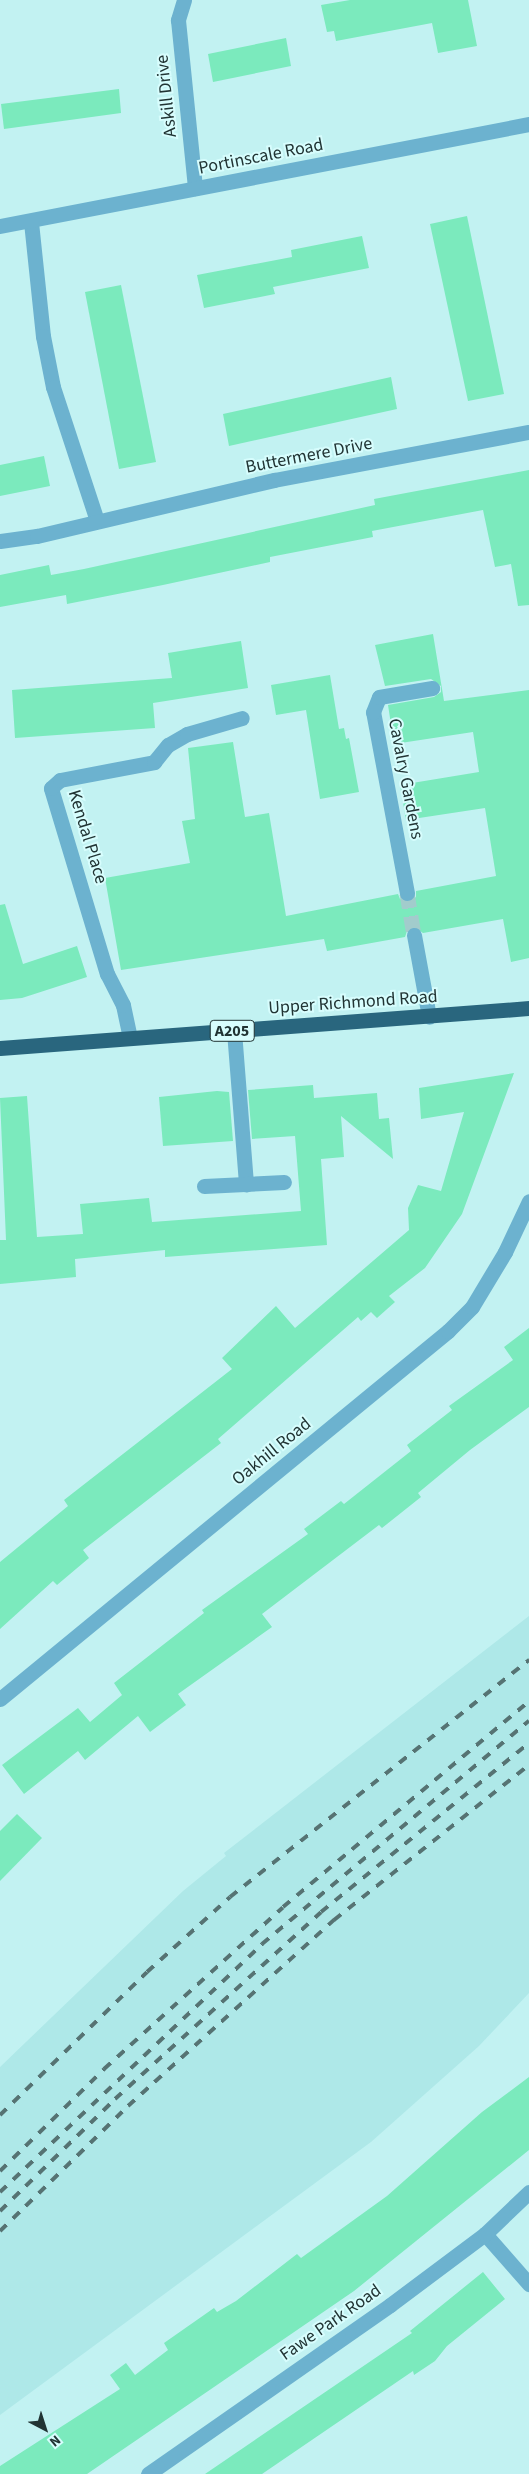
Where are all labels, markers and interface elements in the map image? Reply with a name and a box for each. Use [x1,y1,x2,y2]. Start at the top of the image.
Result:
street label: Askill Drive [152,54,182,138]
street label: Portinscale Road [197,134,325,180]
street label: Buttermere Drive [244,433,374,479]
street label: Cavalry Gardens [383,717,427,841]
street label: Kendal Place [63,787,111,887]
street label: Upper Richmond Road [268,986,438,1020]
road number: A205 [210,1018,254,1044]
street label: Oakhill Road [228,1414,316,1490]
street label: Fawe Park Road [276,2280,386,2366]
north arrow [20,2404,70,2454]
text: N [45,2430,65,2451]

